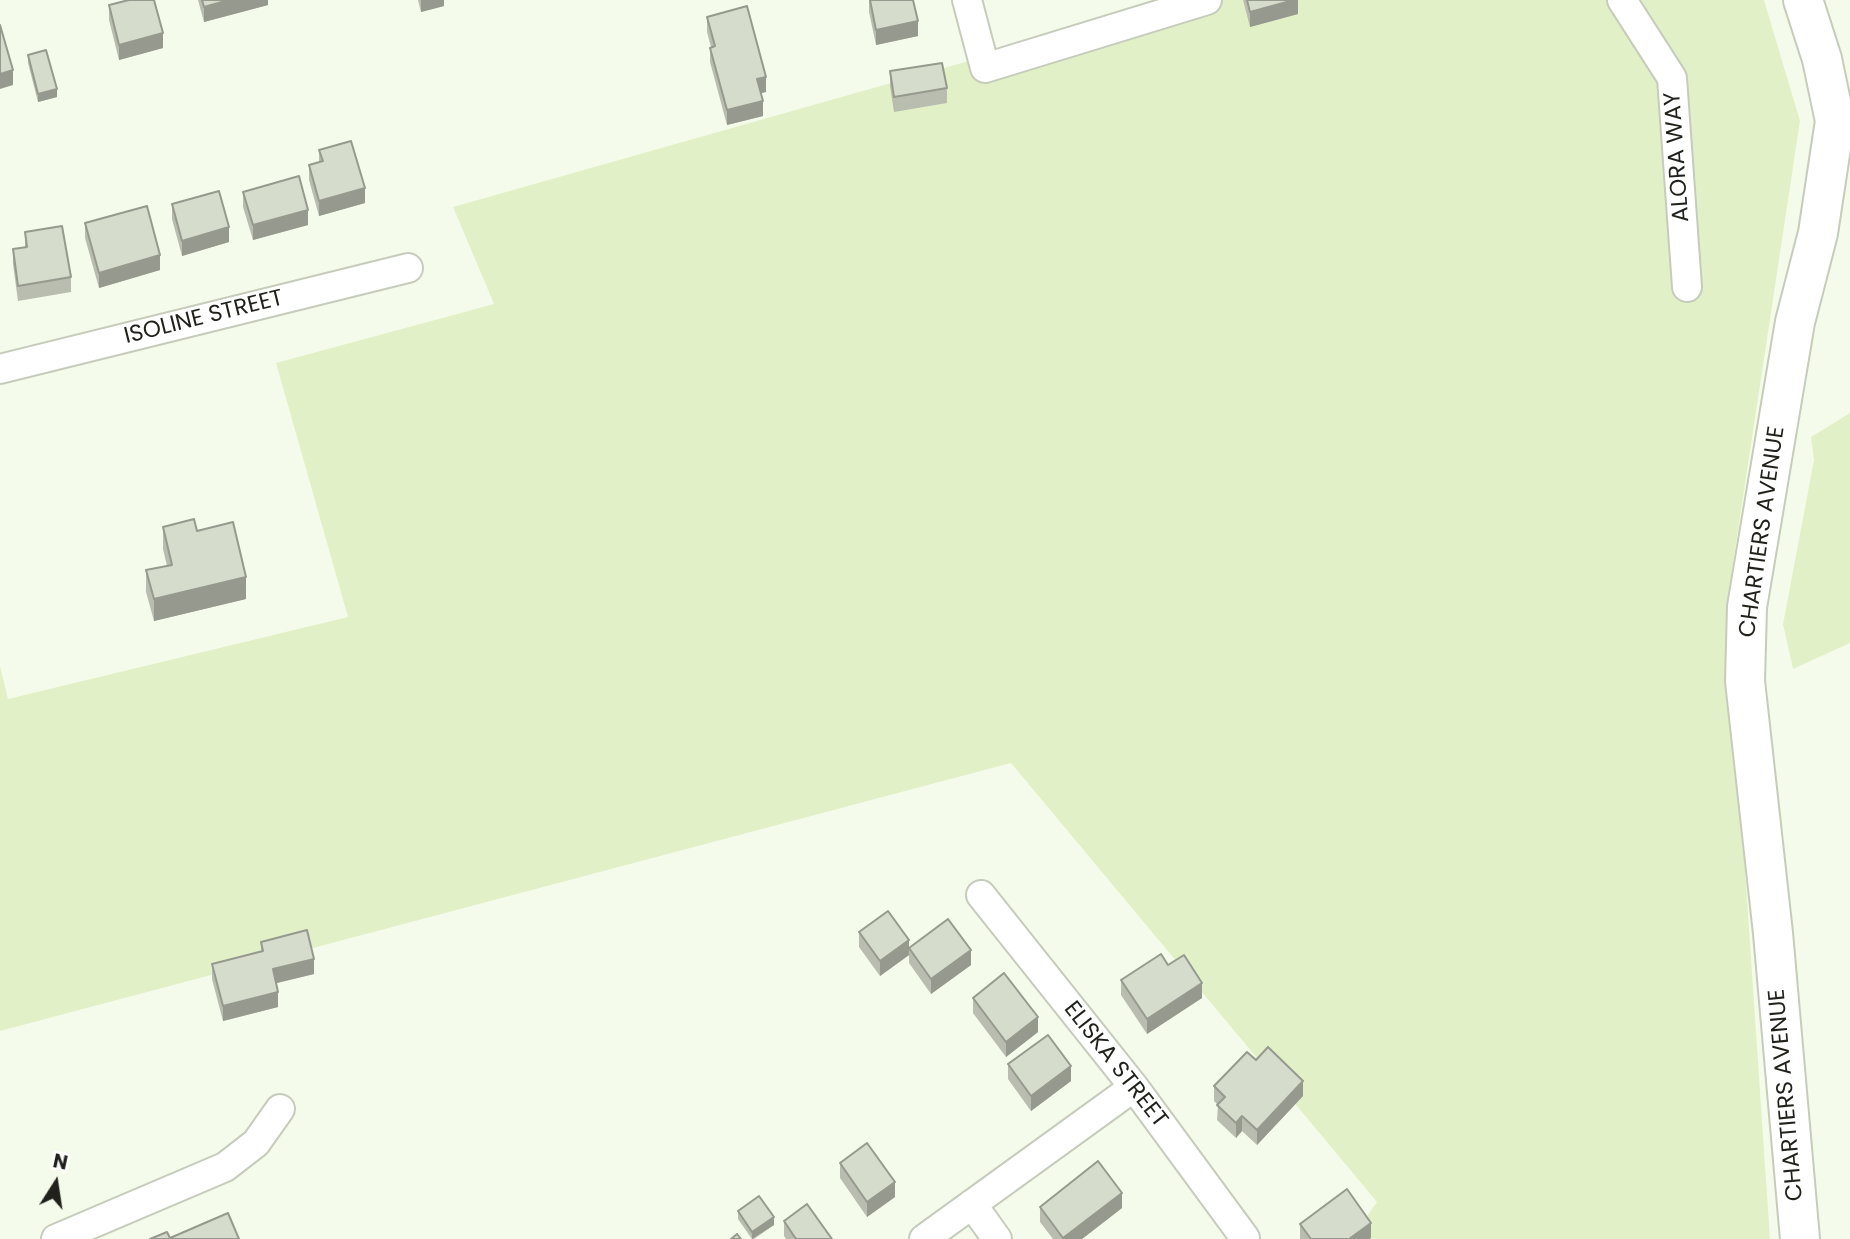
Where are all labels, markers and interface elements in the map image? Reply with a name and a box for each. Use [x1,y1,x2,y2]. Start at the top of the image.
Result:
street label: ALORA WAY [1660,91,1696,223]
street label: ISOLINE STREET [122,285,286,351]
street label: CHARTIERS AVENUE [1735,425,1791,639]
street label: CHARTIERS AVENUE [1764,988,1810,1202]
street label: ELISKA STREET [1057,997,1173,1133]
text: N [51,1147,70,1177]
north arrow [21,1148,91,1218]

